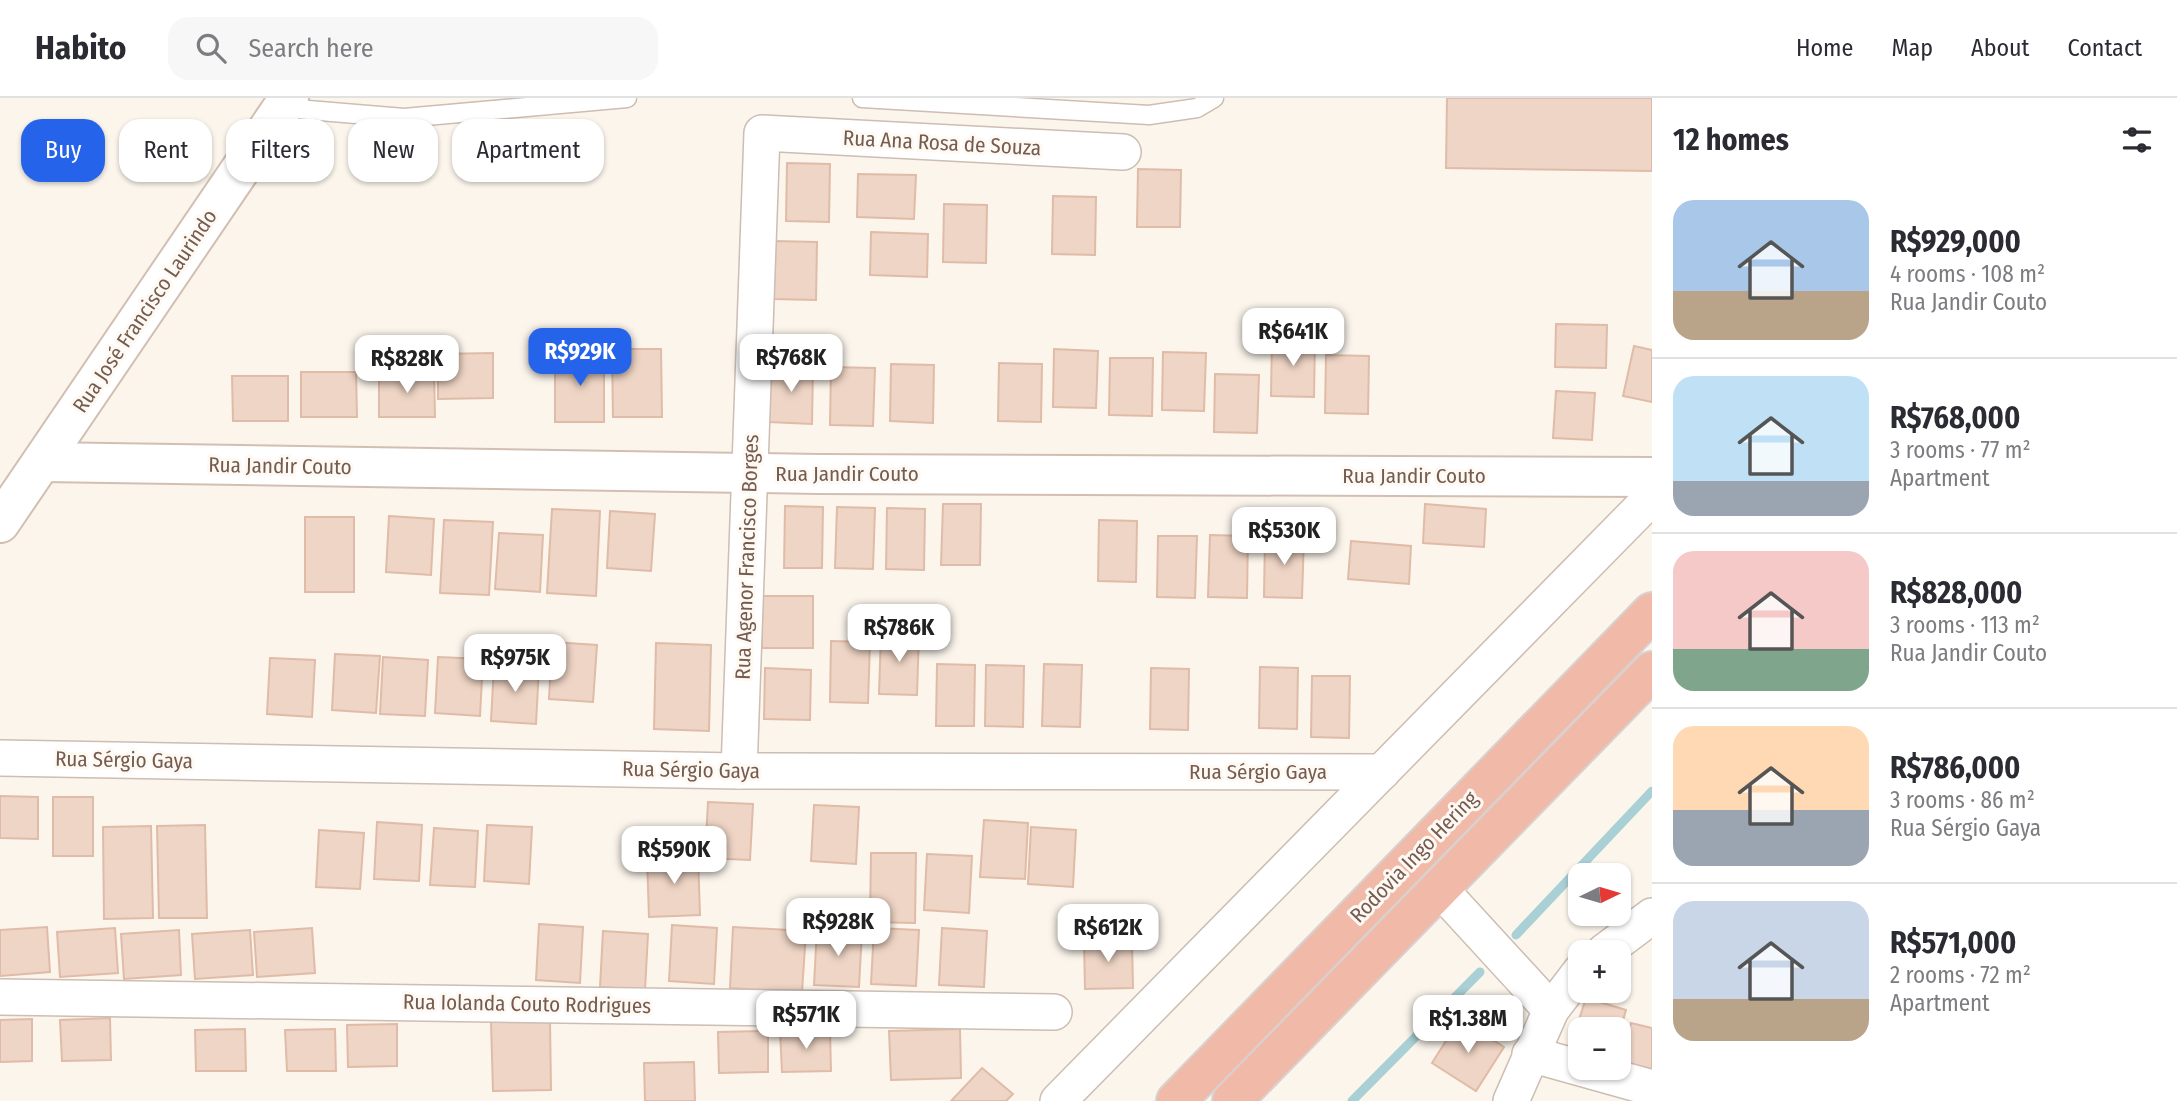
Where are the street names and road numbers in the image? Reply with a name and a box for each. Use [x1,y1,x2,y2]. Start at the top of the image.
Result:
street label: Rua Ana Rosa de Souza [842,125,1042,161]
street label: Rua José Francisco Laurindo [67,204,223,418]
street label: Rua Agenor Francisco Borges [730,434,764,680]
street label: Rua Jandir Couto [208,452,352,480]
street label: Rua Jandir Couto [775,461,919,487]
street label: Rua Jandir Couto [1342,463,1486,489]
street label: Rua Sérgio Gaya [55,746,193,774]
street label: Rua Sérgio Gaya [622,756,760,784]
street label: Rua Sérgio Gaya [1189,759,1327,785]
street label: Rodovia Ingo Hering [1345,786,1484,928]
street label: Rua Iolanda Couto Rodrigues [403,989,651,1019]

